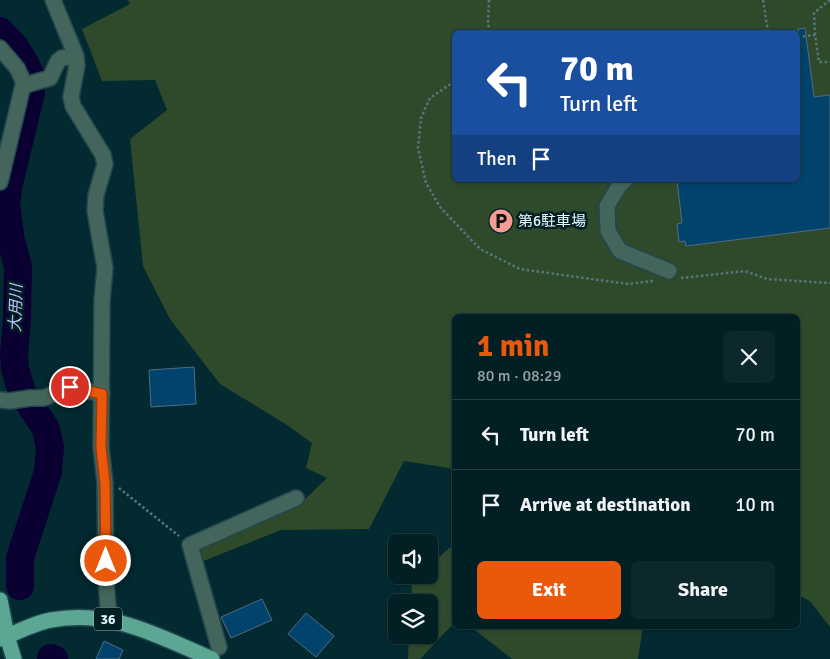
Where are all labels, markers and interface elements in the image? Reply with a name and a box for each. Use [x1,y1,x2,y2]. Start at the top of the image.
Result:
text: 70 m [560,47,634,90]
icon: left [477,50,542,115]
text: Turn left [560,90,638,117]
icon: arrive [527,145,555,173]
text: Then [477,147,517,171]
parking icon: 第6駐車場 [488,208,514,234]
place label: 第6駐車場 [518,212,586,230]
water label: 大用川 [5,282,27,332]
text: 1 min [477,328,549,365]
button: close [723,331,775,383]
pin [49,366,91,408]
text: 80 m · 08:29 [477,366,561,386]
icon: arrive [56,373,84,401]
icon: left [477,421,505,449]
text: Turn left [520,423,589,447]
text: 70 m [735,423,775,447]
icon: arrive [477,491,505,519]
text: Arrive at destination [520,493,691,517]
text: 10 m [735,493,775,517]
position arrow [79,534,131,586]
map controls [388,534,438,644]
button: sound [388,534,438,584]
button: Exit [477,561,621,619]
button: Share [631,561,775,619]
button: layers [388,594,438,644]
road number: 36 [94,608,122,630]

